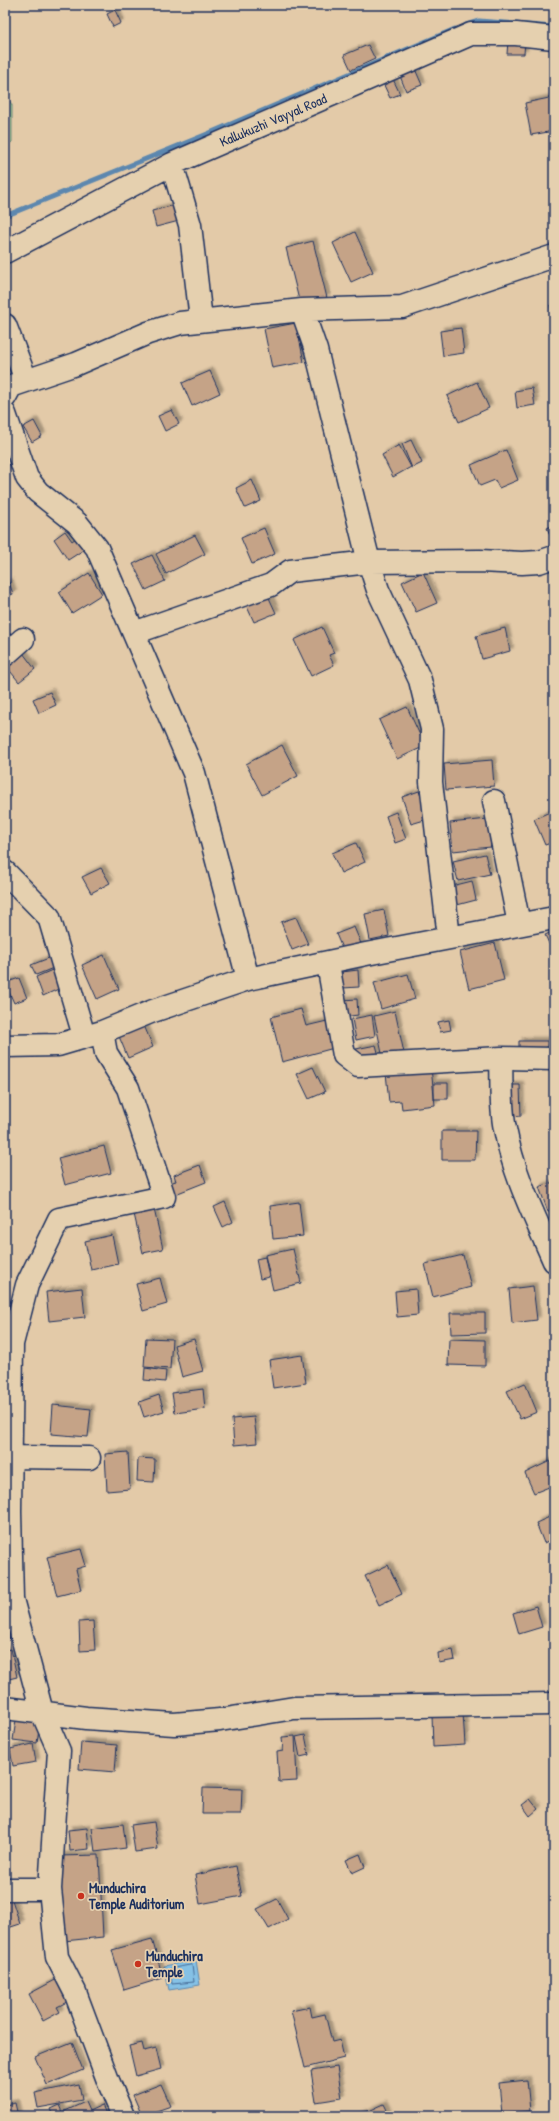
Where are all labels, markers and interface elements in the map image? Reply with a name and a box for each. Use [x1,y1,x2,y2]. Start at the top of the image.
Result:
street label: Kallukuzhi Vayyal Road [216,88,330,152]
place label: Munduchira Temple Auditorium [88,1878,185,1915]
marker: Munduchira Temple Auditorium [76,1891,86,1901]
place label: Munduchira Temple [145,1946,203,1983]
marker: Munduchira Temple [133,1959,143,1969]

